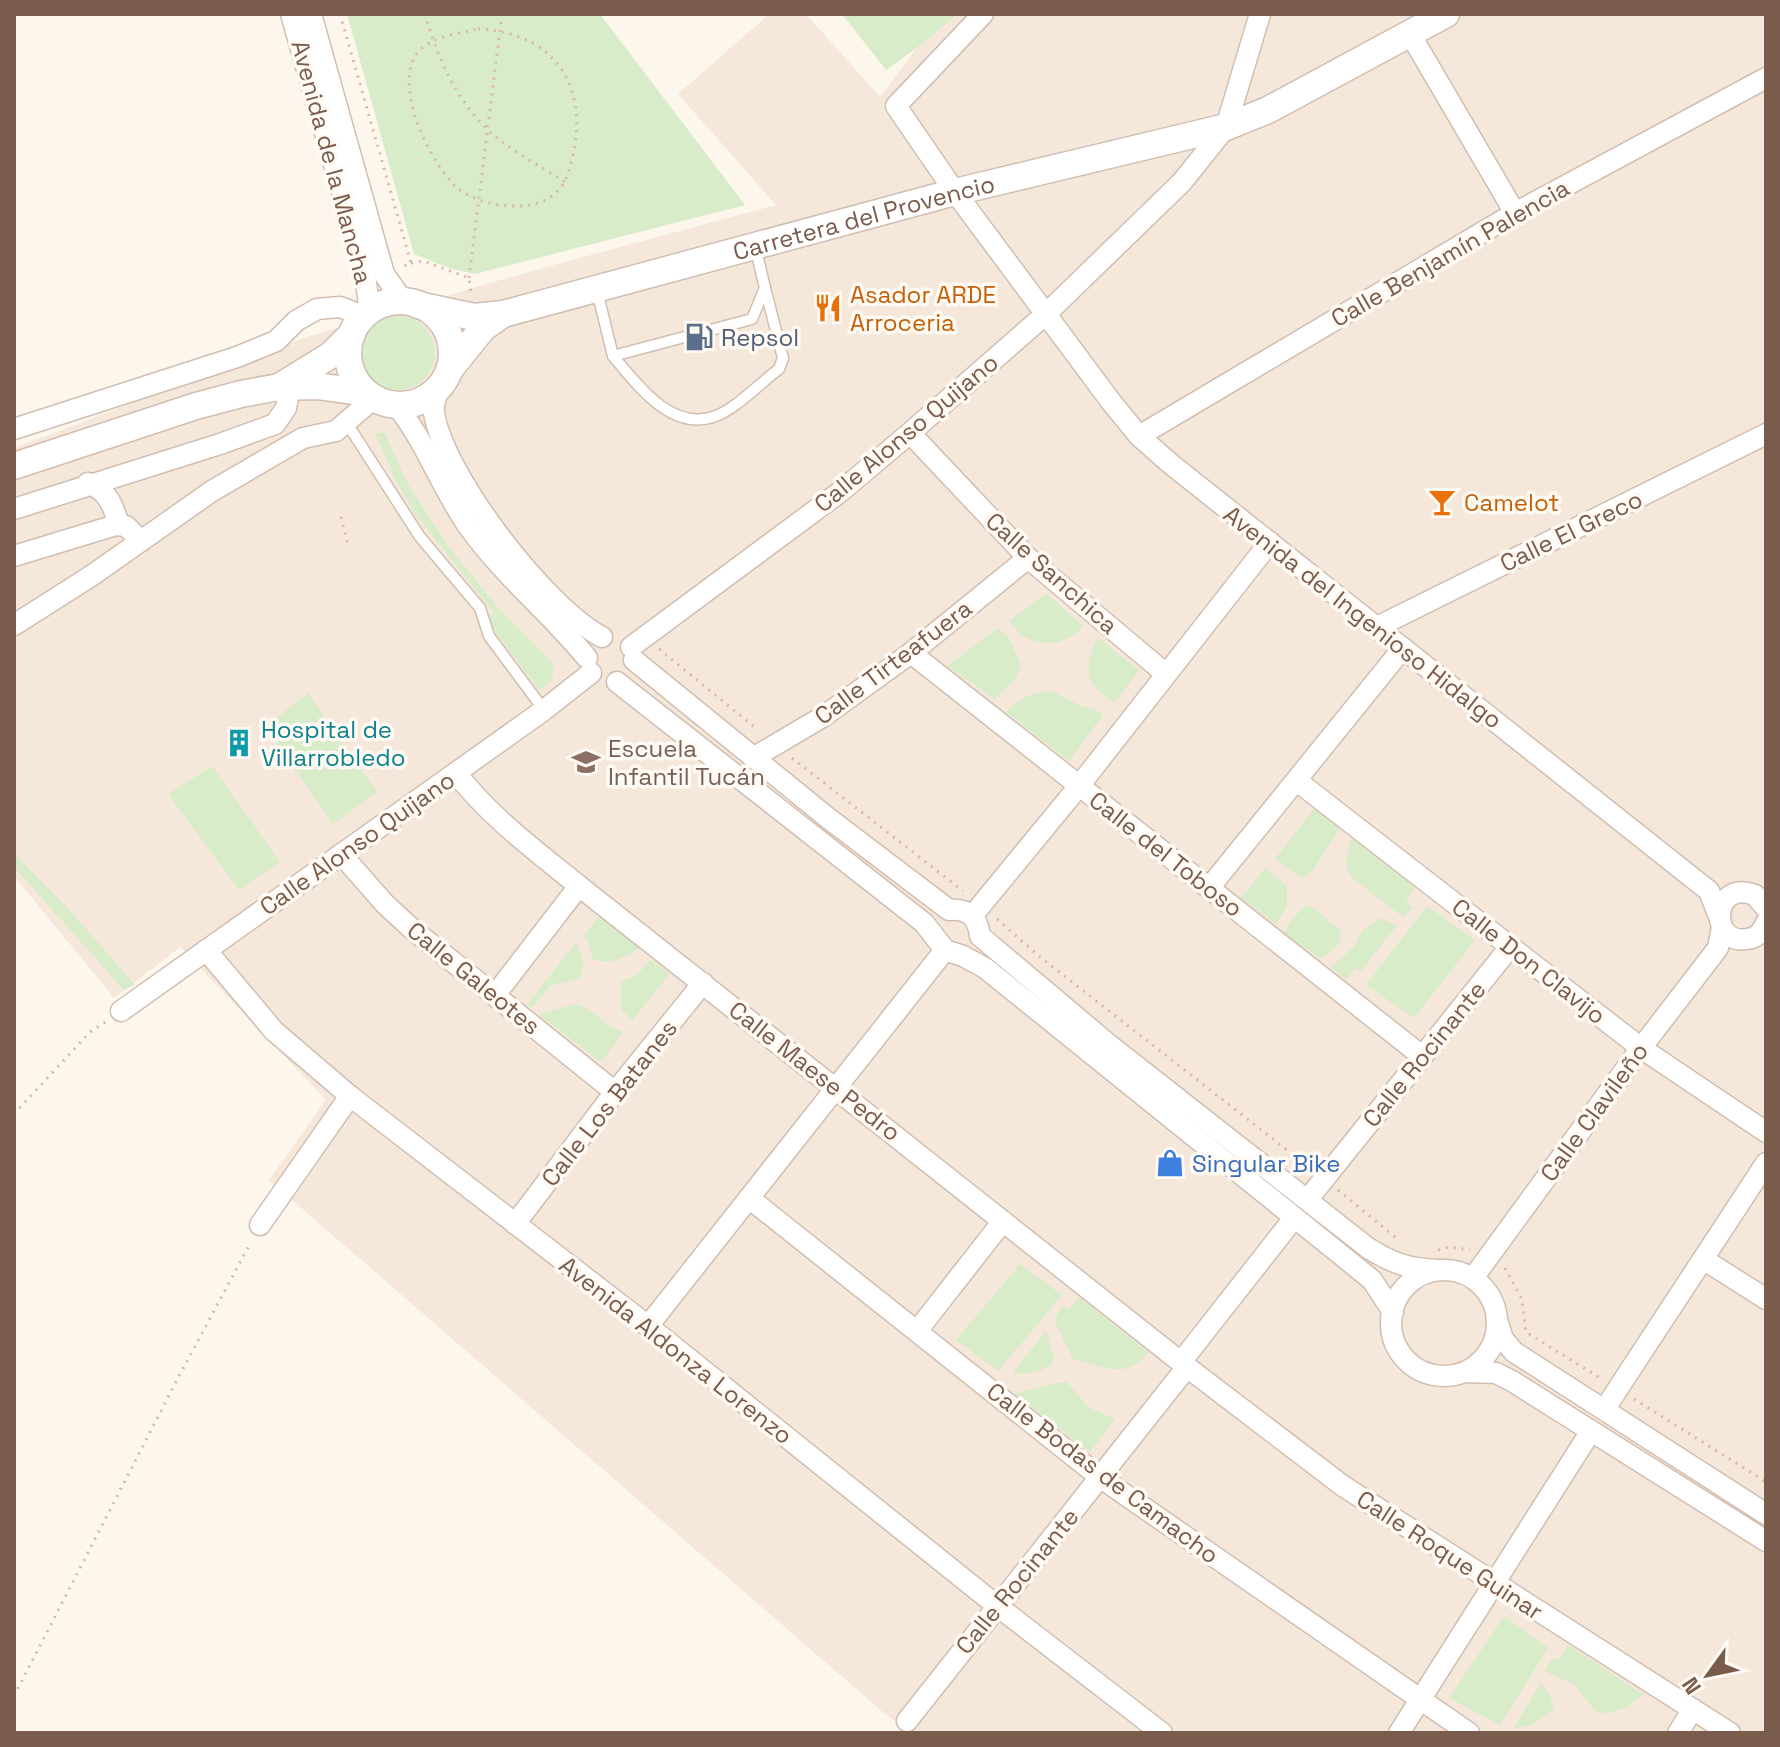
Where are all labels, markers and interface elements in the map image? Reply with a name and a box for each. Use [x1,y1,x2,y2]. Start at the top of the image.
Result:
street label: Avenida de la Mancha [285,37,380,288]
street label: Carretera del Provencio [729,168,998,267]
street label: Calle Benjamín Palencia [1325,172,1575,334]
place label: Asador ARDE Arroceria [850,279,996,338]
restaurant icon: Asador ARDE Arroceria [813,293,843,323]
fuel station icon: Repsol [684,322,714,352]
place label: Repsol [721,322,799,353]
street label: Calle Alonso Quijano [808,347,1004,519]
street label: Calle El Greco [1495,483,1647,579]
bar icon: Camelot [1427,487,1457,517]
place label: Camelot [1464,487,1559,518]
street label: Avenida del Ingenioso Hidalgo [1217,498,1509,736]
street label: Calle Sanchica [979,505,1125,641]
street label: Calle Tirteafuera [808,593,978,731]
place label: Hospital de Villarrobledo [261,714,406,773]
building icon: Hospital de Villarrobledo [224,728,254,758]
place label: Escuela Infantil Tucán [608,733,765,792]
school or university icon: Escuela Infantil Tucán [571,747,601,777]
street label: Calle Alonso Quijano [253,764,461,922]
street label: Calle del Toboso [1083,784,1249,924]
street label: Calle Don Clavijo [1446,891,1612,1031]
street label: Calle Galeotes [401,915,547,1041]
street label: Calle Rocinante [1356,975,1492,1133]
street label: Calle Maese Pedro [723,994,907,1148]
street label: Calle Los Batanes [534,1013,684,1193]
street label: Calle Clavileño [1533,1036,1655,1188]
shop icon: Singular Bike [1155,1148,1185,1178]
place label: Singular Bike [1192,1148,1341,1179]
street label: Avenida Aldonza Lorenzo [553,1249,799,1451]
street label: Calle Bodas de Camacho [981,1375,1225,1571]
street label: Calle Roque Guinar [1351,1483,1549,1627]
street label: Calle Rocinante [949,1502,1085,1660]
north arrow [1668,1635,1748,1715]
text: N [1675,1672,1707,1700]

